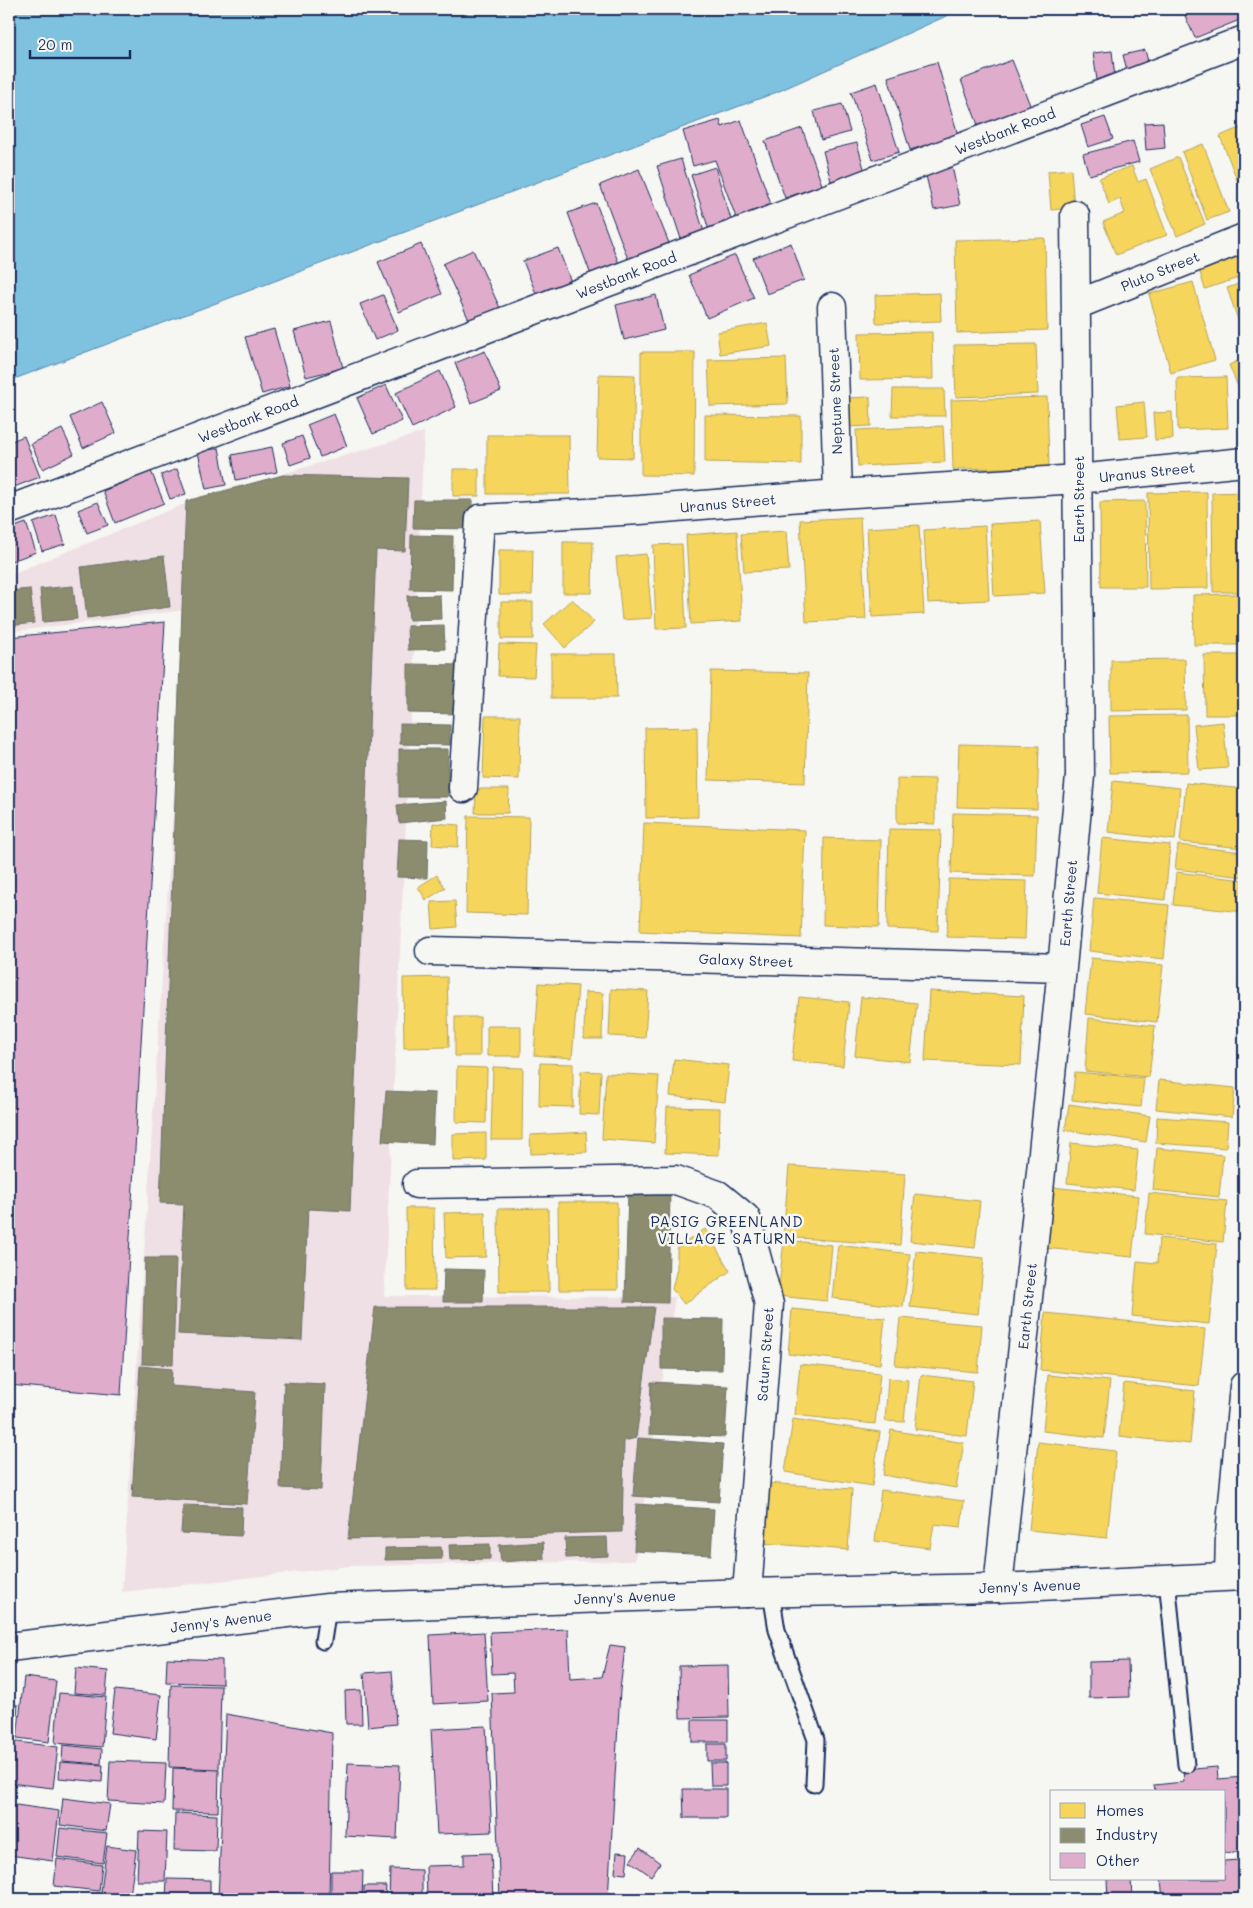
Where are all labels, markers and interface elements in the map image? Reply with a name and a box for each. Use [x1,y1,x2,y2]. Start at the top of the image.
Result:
scale bar [30,28,130,60]
text: 20 m [38,34,72,54]
street label: Westbank Road [952,103,1058,159]
street label: Westbank Road [573,247,679,303]
street label: Pluto Street [1118,247,1202,295]
street label: Neptune Street [824,347,846,455]
street label: Westbank Road [195,391,301,447]
street label: Earth Street [1069,456,1088,542]
street label: Uranus Street [1098,458,1196,486]
street label: Uranus Street [679,489,777,517]
street label: Earth Street [1055,859,1081,947]
street label: Galaxy Street [698,949,794,971]
district label: PASIG GREENLAND VILLAGE SATURN [651,1211,803,1248]
street label: Earth Street [1013,1262,1041,1350]
street label: Saturn Street [752,1306,778,1402]
street label: Jenny's Avenue [979,1575,1081,1597]
street label: Jenny's Avenue [574,1586,676,1608]
street label: Jenny's Avenue [169,1605,273,1637]
legend [1050,1790,1226,1880]
text: Homes [1096,1800,1144,1820]
text: Industry [1096,1824,1158,1844]
text: Other [1096,1850,1140,1870]

